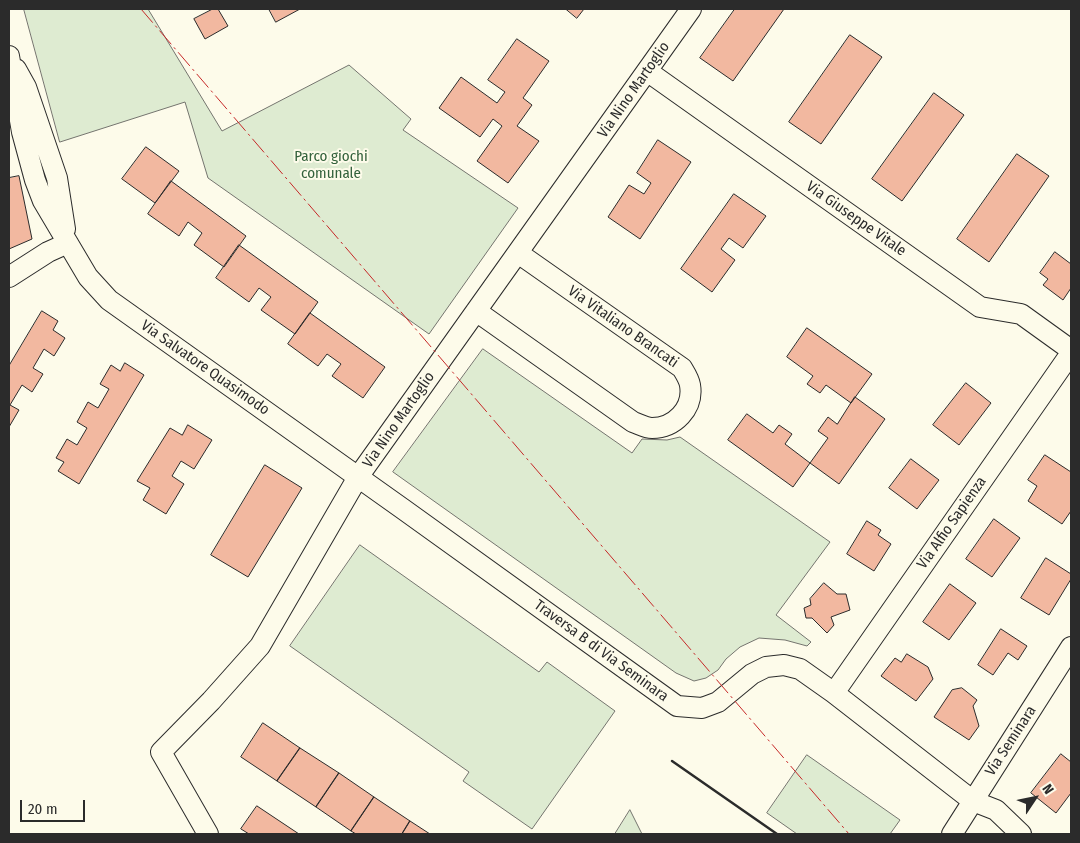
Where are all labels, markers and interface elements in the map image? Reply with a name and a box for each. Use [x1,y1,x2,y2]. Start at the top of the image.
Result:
street label: Via Nino Martoglio [594,39,674,141]
park label: Parco giochi comunale [294,148,368,183]
street label: Via Giuseppe Vitale [803,178,909,260]
street label: Via Vitaliano Brancati [564,282,682,372]
street label: Via Salvatore Quasimodo [137,317,273,419]
street label: Via Nino Martoglio [359,369,439,471]
street label: Via Alfio Sapienza [914,473,990,573]
street label: Traversa B di Via Seminara [530,596,672,706]
street label: Via Seminara [982,703,1040,779]
north arrow [1010,773,1060,823]
text: N [1038,781,1057,798]
scale bar [22,790,88,822]
text: 20 m [28,800,58,818]

